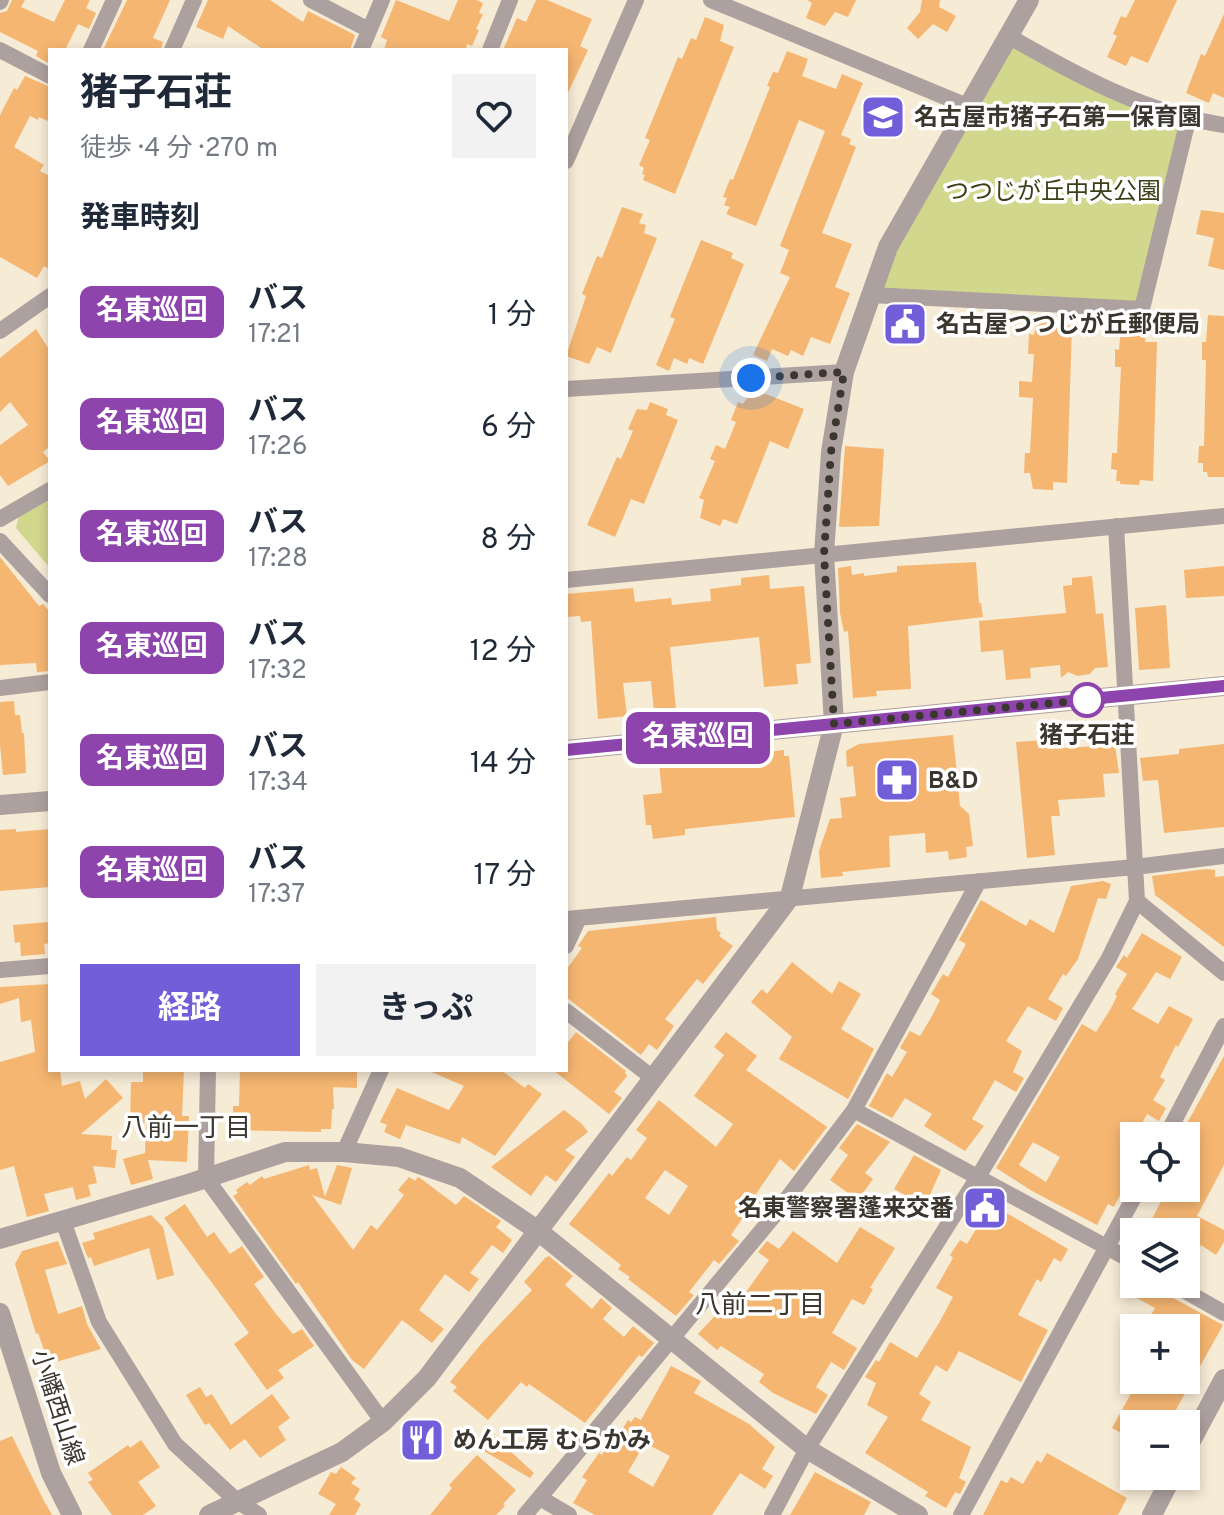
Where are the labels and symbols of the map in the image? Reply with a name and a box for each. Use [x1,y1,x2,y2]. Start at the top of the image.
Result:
school or university icon: 名古屋市猪子石第一保育園 [859,93,907,141]
place label: 名古屋市猪子石第一保育園 [914,104,1202,134]
park label: つつじが丘中央公園 [945,178,1161,208]
public building icon: 名古屋つつじが丘郵便局 [881,300,929,348]
place label: 名古屋つつじが丘郵便局 [936,311,1200,341]
your location [731,358,771,398]
marker: 猪子石荘 [1070,683,1104,717]
line badge: 名東巡回 [642,712,754,764]
place label: 猪子石荘 [1039,722,1135,752]
pharmacy icon: B&D [873,756,921,804]
place label: B&D [928,767,979,797]
district label: 八前一丁目 [121,1113,251,1146]
public building icon: 名東警察署蓬来交番 [961,1184,1009,1232]
place label: 名東警察署蓬来交番 [738,1195,954,1225]
district label: 八前二丁目 [695,1290,825,1323]
street label: 小幡西山線 [23,1346,89,1469]
restaurant icon: めん工房 むらかみ [398,1416,446,1464]
place label: めん工房 むらかみ [453,1427,651,1457]

